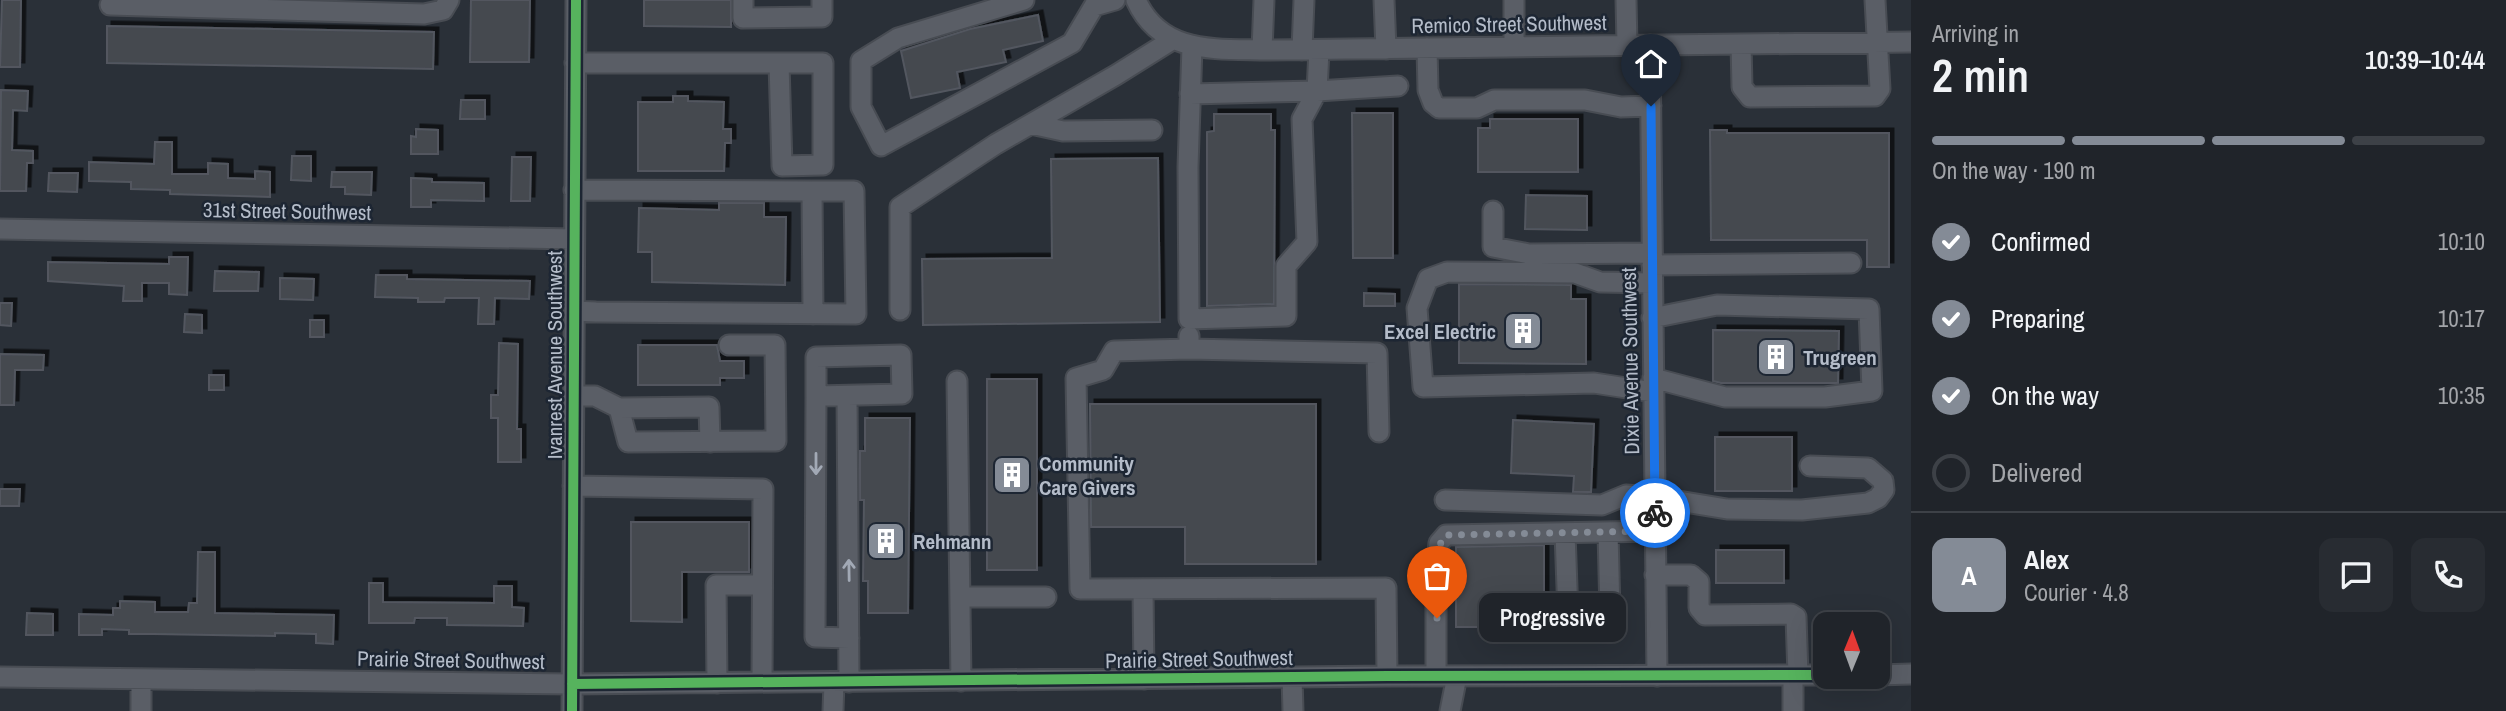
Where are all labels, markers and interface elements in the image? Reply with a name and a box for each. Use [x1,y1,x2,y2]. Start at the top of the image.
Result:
street label: Remico Street Southwest [1411,8,1607,40]
text: Arriving in [1932,18,2019,49]
pin [1621,34,1681,106]
text: 10:39–10:44 [2365,42,2485,77]
text: 2 min [1932,44,2029,106]
icon: home [1632,45,1670,83]
text: On the way · 190 m [1932,155,2096,186]
street label: 31st Street Southwest [203,195,372,227]
icon: check [1932,223,1970,261]
text: Confirmed [1991,224,2091,259]
text: 10:10 [2438,226,2485,257]
street label: Ivanrest Avenue Southwest [540,251,569,459]
street label: Dixie Avenue Southwest [1614,267,1646,455]
icon: check [1932,300,1970,338]
text: Preparing [1991,301,2085,336]
text: 10:17 [2438,303,2485,334]
building icon: Excel Electric [1502,310,1544,352]
place label: Excel Electric [1384,317,1496,346]
building icon: Trugreen [1755,336,1797,378]
place label: Trugreen [1803,343,1877,372]
icon: check [1932,377,1970,415]
text: On the way [1991,378,2099,413]
text: 10:35 [2438,380,2485,411]
place label: Community Care Givers [1039,449,1136,502]
one-way arrow [809,453,823,476]
building icon: Community Care Givers [991,454,1033,496]
text: Delivered [1991,455,2082,490]
courier [1620,478,1690,548]
icon: bike [1636,494,1674,532]
building icon: Rehmann [865,520,907,562]
place label: Rehmann [913,527,991,556]
button: chat [2319,538,2393,612]
button: phone [2411,538,2485,612]
text: Alex [2024,542,2069,577]
pin [1407,546,1467,618]
icon: bag [1418,557,1456,595]
text: A [1961,558,1977,593]
one-way arrow [843,559,856,582]
text: Courier · 4.8 [2024,577,2129,608]
callout: Progressive [1479,594,1626,642]
text: Progressive [1500,602,1605,633]
north arrow [1813,612,1890,690]
map controls [1813,612,1890,689]
street label: Prairie Street Southwest [1105,643,1293,675]
street label: Prairie Street Southwest [357,644,545,676]

